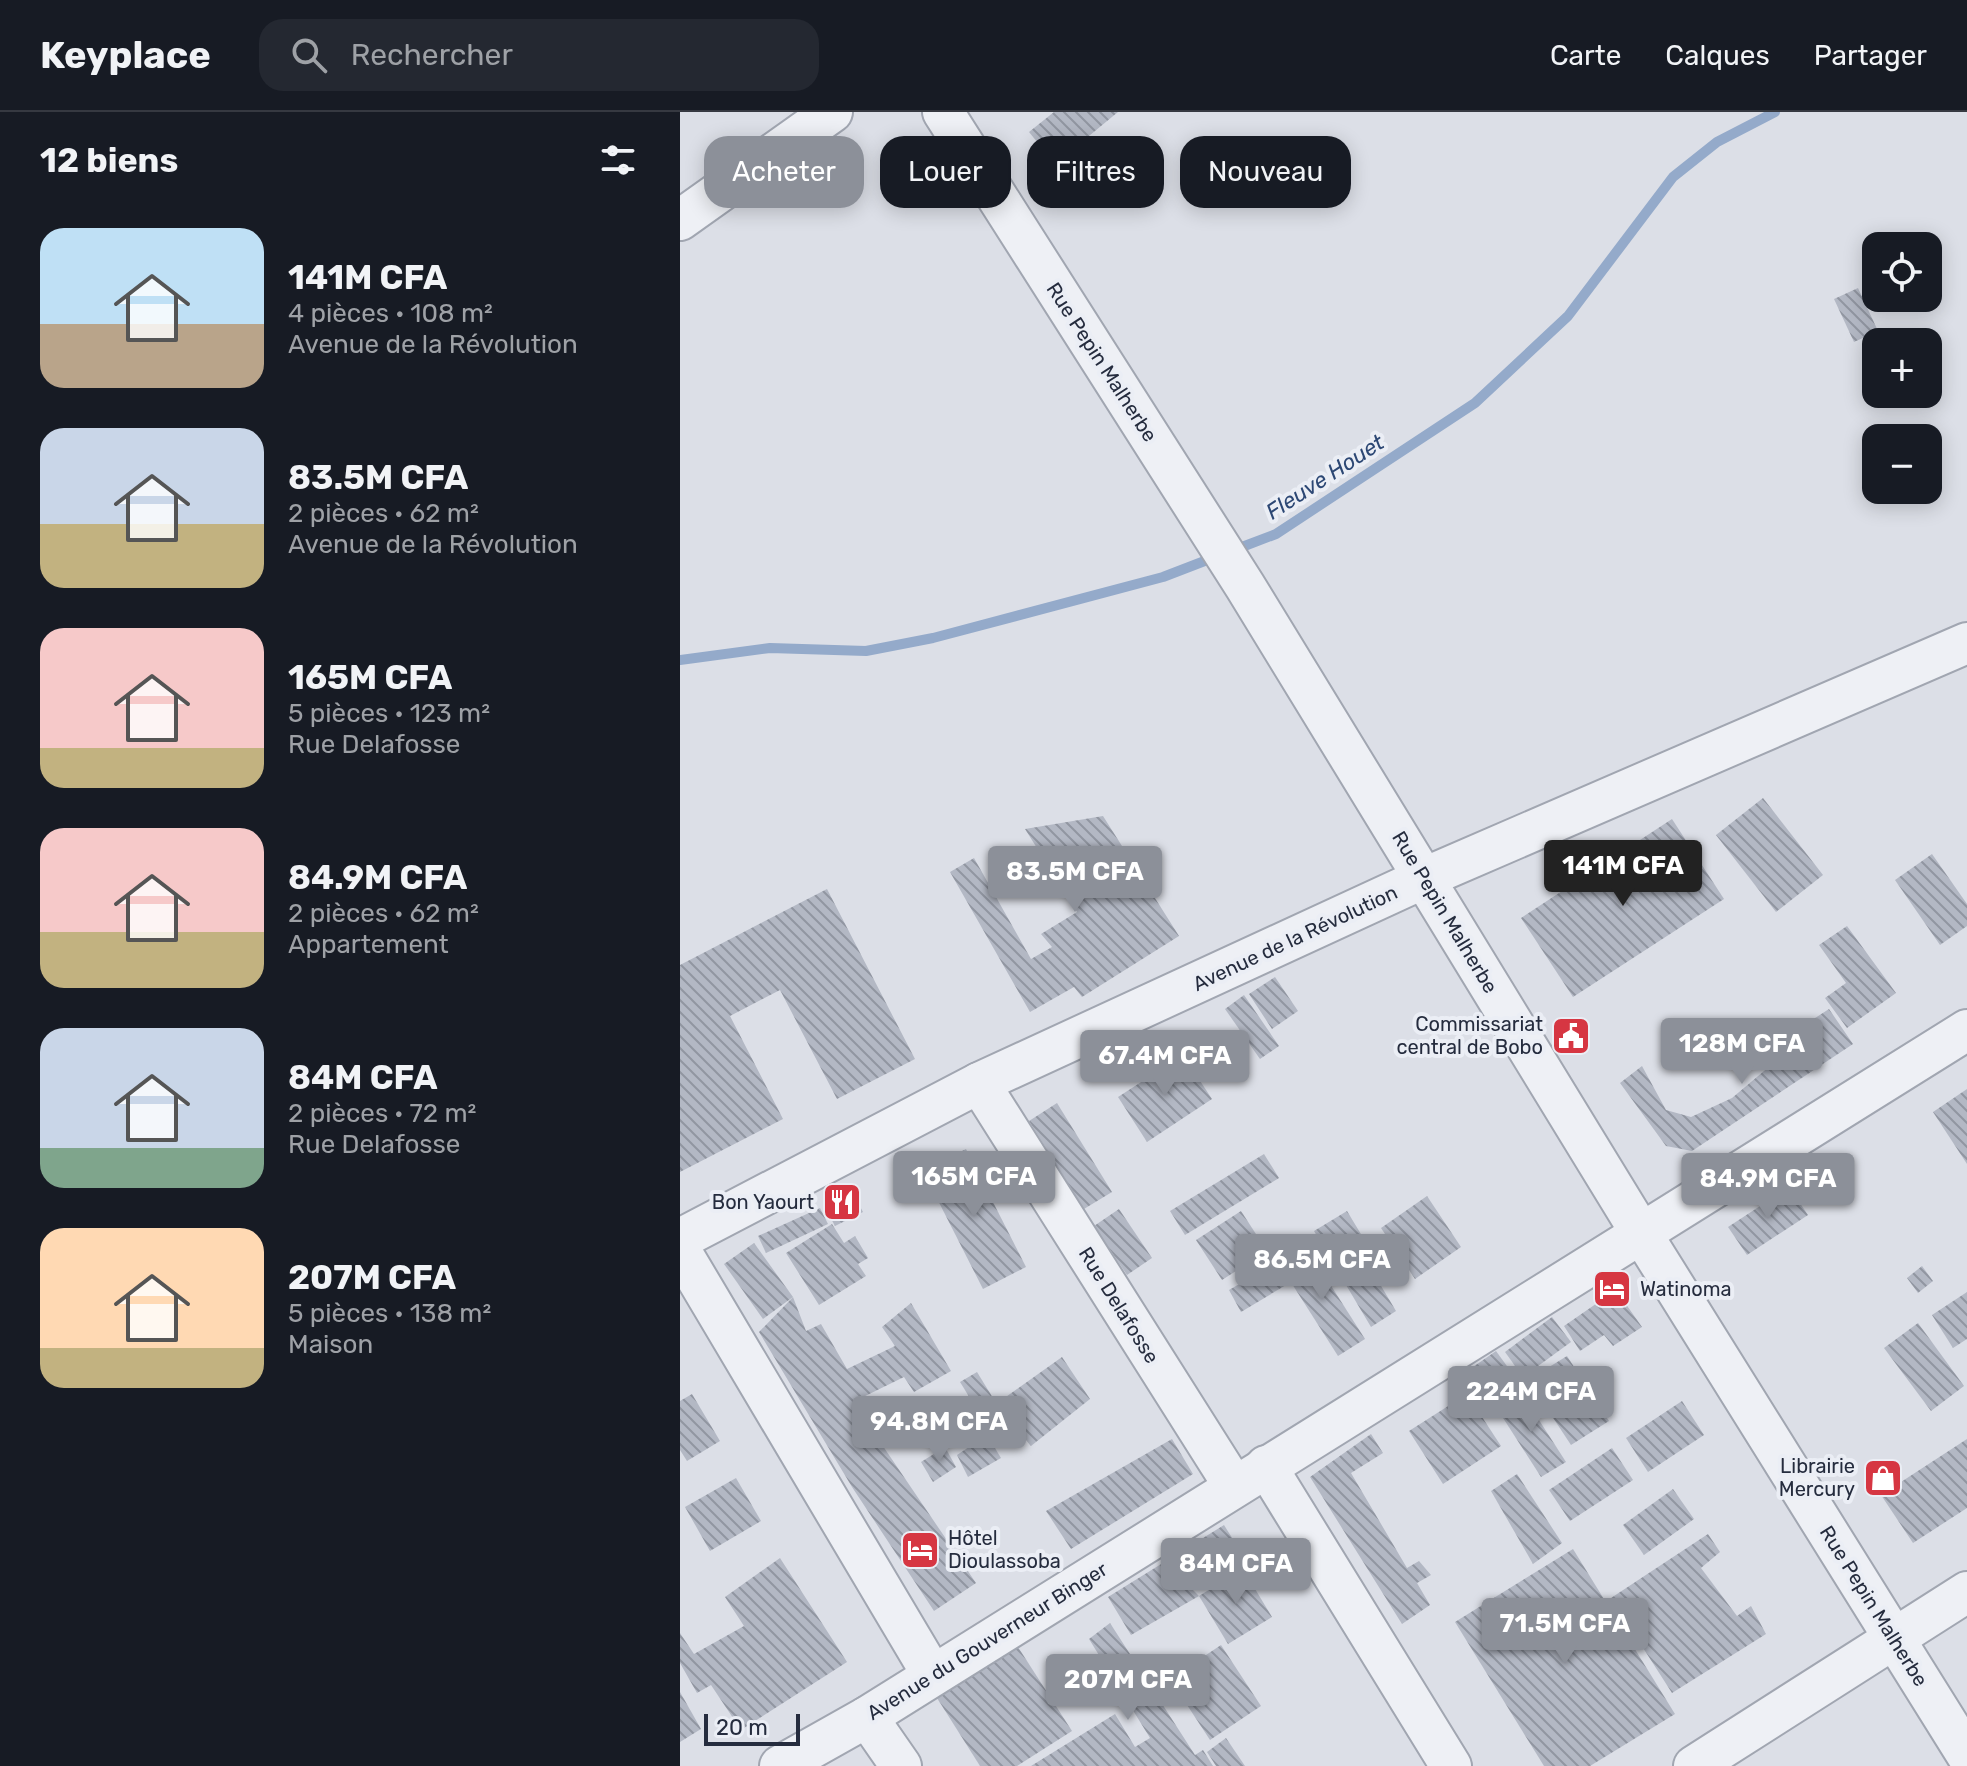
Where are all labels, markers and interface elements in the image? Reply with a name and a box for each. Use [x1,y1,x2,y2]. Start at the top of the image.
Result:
search box [259,19,819,91]
text: Keyplace [40,32,211,78]
icon: search [287,33,331,77]
text: Rechercher [351,37,513,73]
text: Carte [1550,39,1621,72]
text: Calques [1665,39,1770,72]
text: Partager [1814,39,1927,72]
chip: Acheter [704,136,864,208]
chip: Louer [880,136,1011,208]
chip: Filtres [1027,136,1164,208]
chip: Nouveau [1180,136,1351,208]
icon: filters [596,138,640,182]
text: 12 biens [40,140,178,181]
map controls [1862,232,1942,504]
button: locate [1862,232,1942,312]
text: 141M CFA [288,257,447,298]
icon: home [104,260,200,356]
street label: Rue Pepin Malherbe [1042,278,1162,446]
text: 4 pièces · 108 m² [288,298,493,329]
button: + [1862,328,1942,408]
text: Avenue de la Révolution [288,329,578,360]
button: − [1862,424,1942,504]
water label: Fleuve Houet [1261,428,1390,525]
text: 83.5M CFA [288,457,468,498]
icon: home [104,460,200,556]
text: 2 pièces · 62 m² [288,498,479,529]
text: Avenue de la Révolution [288,529,578,560]
text: 165M CFA [288,657,452,698]
icon: home [104,660,200,756]
text: 5 pièces · 123 m² [288,698,490,729]
text: Rue Delafosse [288,729,460,760]
street label: Rue Pepin Malherbe [1387,827,1503,997]
pin: 141M CFA [1540,840,1706,908]
pin: 83.5M CFA [983,846,1167,914]
text: 141M CFA [1562,850,1684,881]
text: 83.5M CFA [1006,856,1144,887]
text: 84.9M CFA [288,857,467,898]
icon: home [104,860,200,956]
street label: Avenue de la Révolution [1189,880,1401,996]
text: 2 pièces · 62 m² [288,898,479,929]
text: Appartement [288,929,449,960]
place label: Commissariat central de Bobo [1397,1012,1543,1059]
public building icon: Commissariat central de Bobo [1550,1015,1592,1057]
pin: 128M CFA [1659,1018,1825,1086]
text: 128M CFA [1679,1028,1805,1059]
pin: 67.4M CFA [1073,1030,1257,1098]
text: 67.4M CFA [1098,1040,1232,1071]
text: 84M CFA [288,1057,438,1098]
icon: home [104,1060,200,1156]
text: 2 pièces · 72 m² [288,1098,476,1129]
text: Rue Delafosse [288,1129,460,1160]
pin: 165M CFA [891,1151,1057,1219]
pin: 84.9M CFA [1676,1153,1860,1221]
text: 165M CFA [911,1161,1037,1192]
text: 84.9M CFA [1699,1163,1837,1194]
restaurant icon: Bon Yaourt [821,1181,863,1223]
place label: Bon Yaourt [712,1190,814,1214]
pin: 86.5M CFA [1230,1234,1414,1302]
street label: Rue Delafosse [1074,1242,1164,1368]
text: 86.5M CFA [1253,1244,1391,1275]
text: 207M CFA [288,1257,456,1298]
icon: home [104,1260,200,1356]
hotel icon: Watinoma [1591,1268,1633,1310]
place label: Watinoma [1640,1277,1732,1301]
text: 5 pièces · 138 m² [288,1298,491,1329]
text: Maison [288,1329,373,1360]
pin: 224M CFA [1448,1366,1614,1434]
text: 224M CFA [1466,1376,1596,1407]
pin: 94.8M CFA [847,1396,1031,1464]
text: 94.8M CFA [870,1406,1008,1437]
place label: Librairie Mercury [1779,1454,1855,1501]
shop icon: Librairie Mercury [1862,1457,1904,1499]
street label: Rue Pepin Malherbe [1815,1521,1933,1691]
place label: Hôtel Dioulassoba [948,1526,1061,1573]
hotel icon: Hôtel Dioulassoba [899,1529,941,1571]
pin: 84M CFA [1162,1538,1310,1606]
text: 84M CFA [1179,1548,1293,1579]
street label: Avenue du Gouverneur Binger [862,1557,1112,1725]
pin: 71.5M CFA [1473,1598,1657,1666]
text: 71.5M CFA [1500,1608,1630,1639]
pin: 207M CFA [1045,1654,1211,1722]
text: 207M CFA [1064,1664,1192,1695]
scale bar [704,1710,800,1746]
text: 20 m [716,1714,768,1741]

